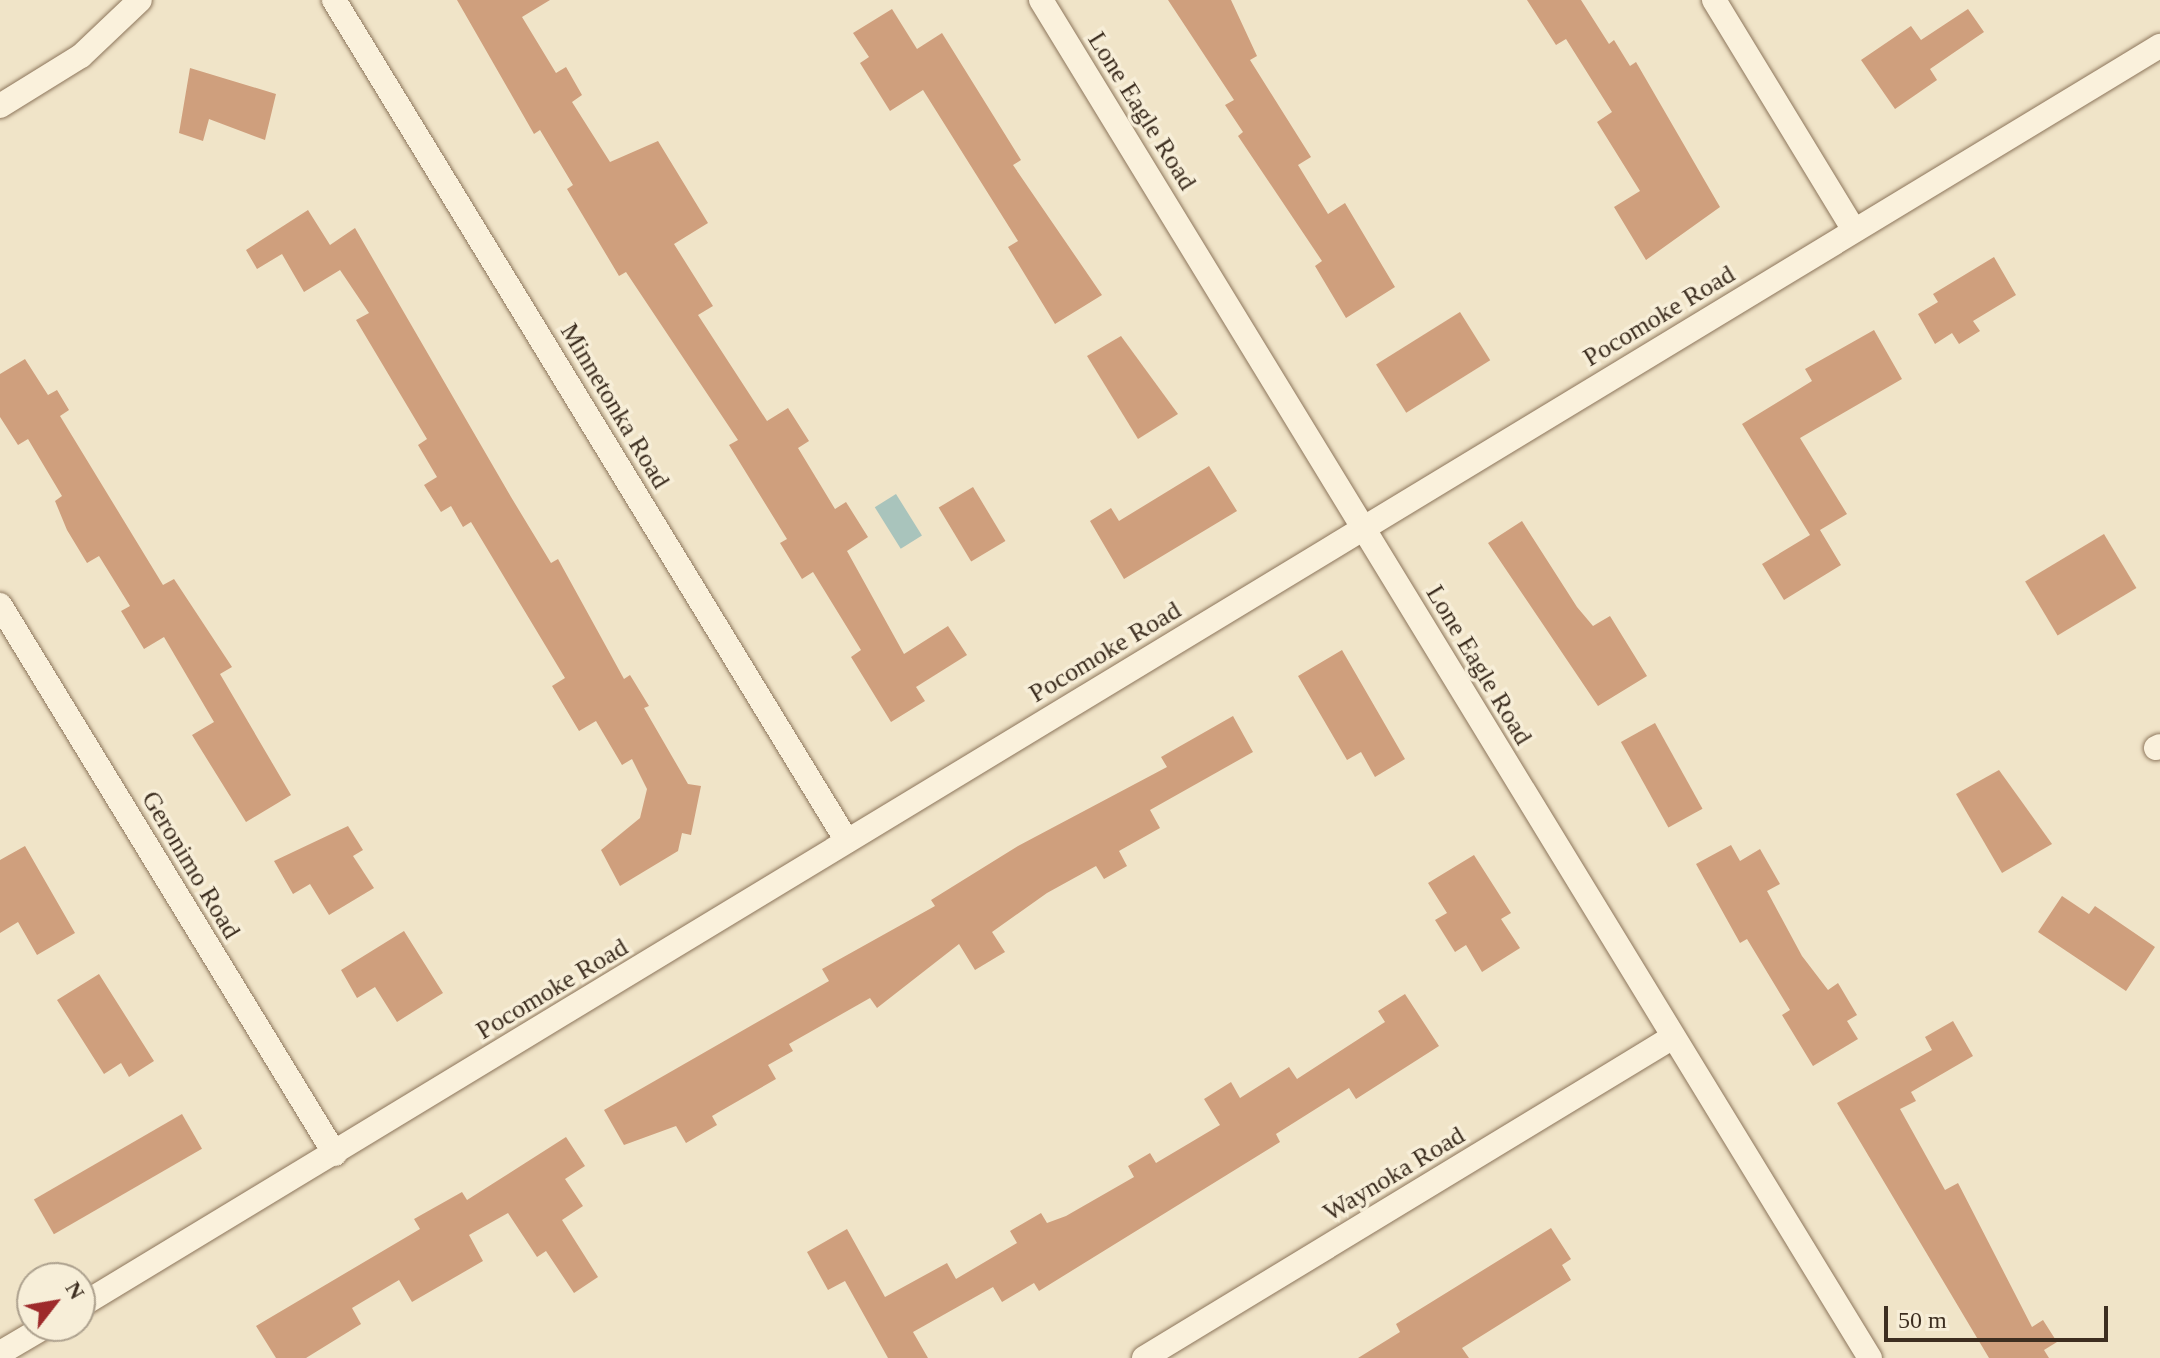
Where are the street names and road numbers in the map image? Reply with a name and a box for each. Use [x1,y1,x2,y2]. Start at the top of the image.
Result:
street label: Lone Eagle Road [1081,26,1203,196]
street label: Pocomoke Road [1578,259,1740,373]
street label: Minnetonka Road [553,318,677,494]
street label: Lone Eagle Road [1419,580,1539,750]
street label: Pocomoke Road [1024,595,1186,709]
street label: Geronimo Road [135,785,247,945]
street label: Pocomoke Road [471,932,633,1046]
street label: Waynoka Road [1318,1120,1470,1228]

